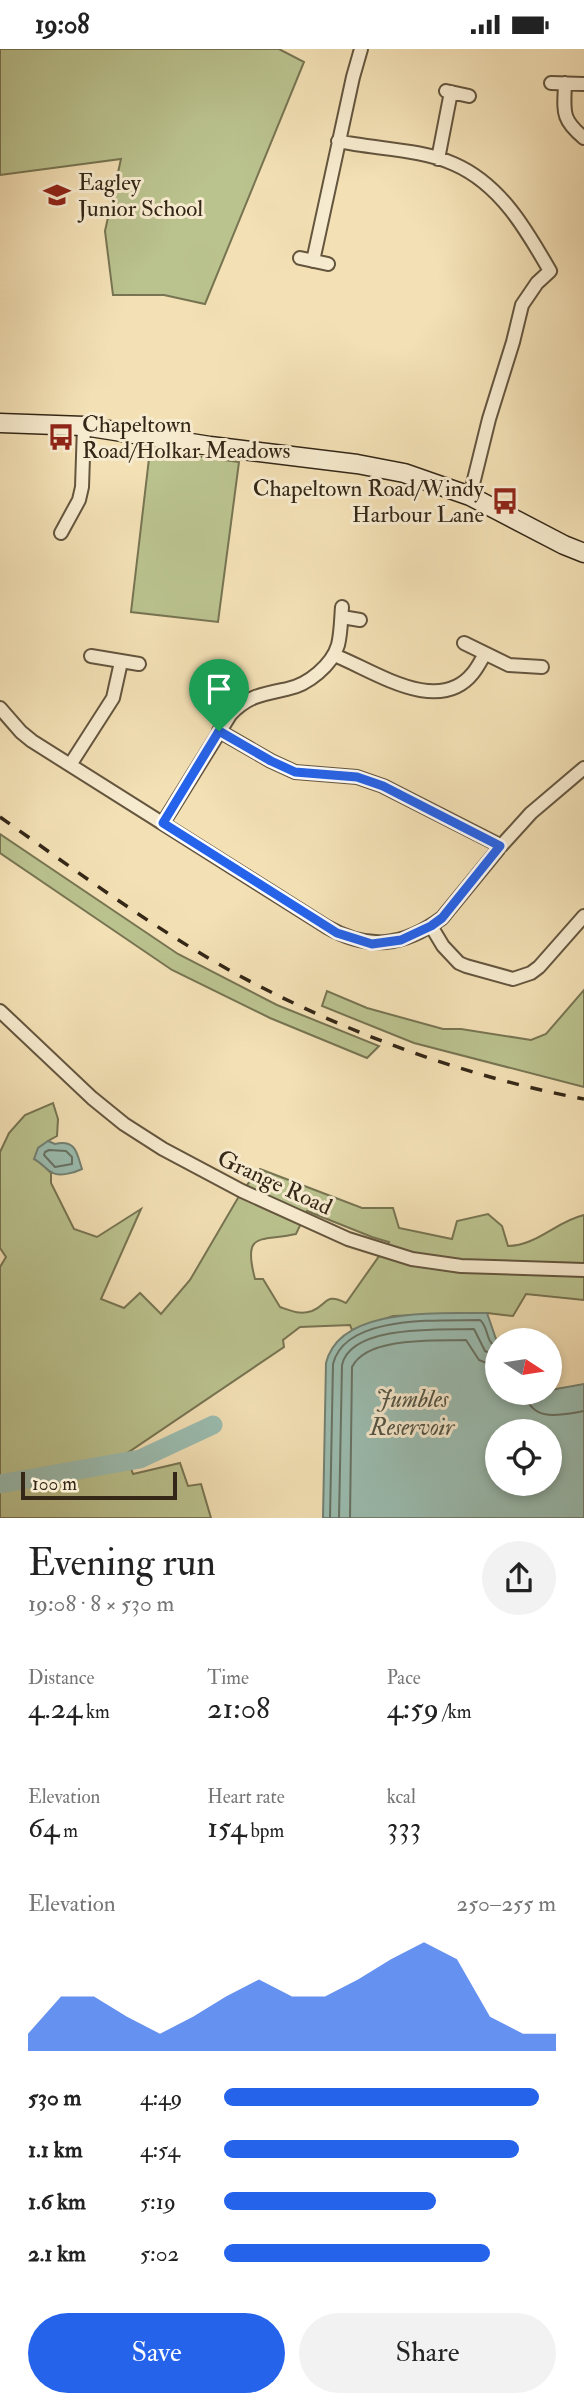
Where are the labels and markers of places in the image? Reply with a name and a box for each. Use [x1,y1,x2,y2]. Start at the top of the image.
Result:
place label: Eagley Junior School [77,168,203,223]
school or university icon: Eagley Junior School [42,180,72,210]
place label: Chapeltown Road/Holkar Meadows [82,410,290,465]
bus stop icon: Chapeltown Road/Holkar Meadows [46,422,76,452]
place label: Chapeltown Road/Windy Harbour Lane [253,474,485,529]
bus stop icon: Chapeltown Road/Windy Harbour Lane [490,486,520,516]
pin [189,659,249,731]

